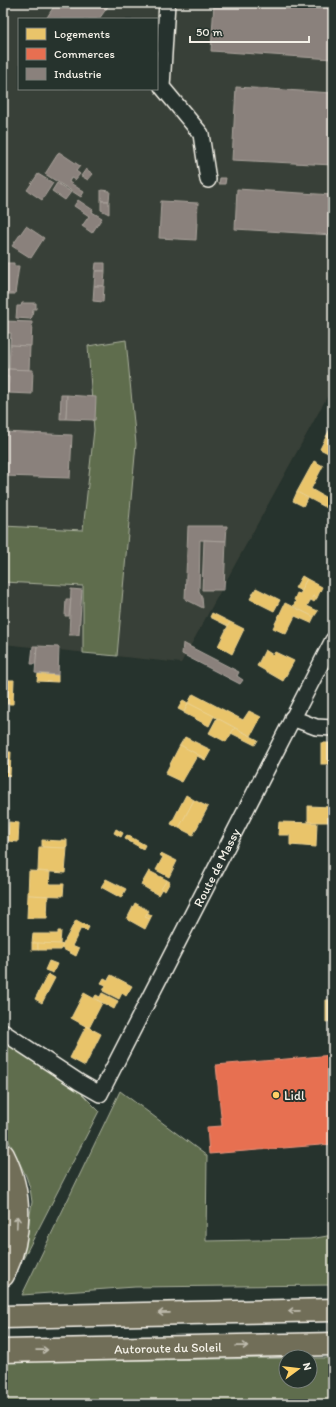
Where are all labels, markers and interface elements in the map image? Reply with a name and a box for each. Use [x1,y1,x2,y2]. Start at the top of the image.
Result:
legend [18,18,158,90]
scale bar [190,18,309,44]
text: 50 m [196,25,222,39]
text: Logements [54,27,110,41]
text: Commerces [54,47,115,61]
text: Industrie [54,67,102,81]
street label: Route de Massy [190,826,243,909]
place label: Lidl [284,1088,305,1103]
marker: Lidl [271,1090,281,1100]
one-way arrow [13,1216,21,1229]
one-way arrow [288,1307,301,1315]
one-way arrow [158,1310,171,1317]
street label: Autoroute du Soleil [114,1339,222,1356]
one-way arrow [235,1342,248,1349]
one-way arrow [35,1346,48,1354]
north arrow [278,1349,318,1389]
text: N [300,1361,314,1372]

